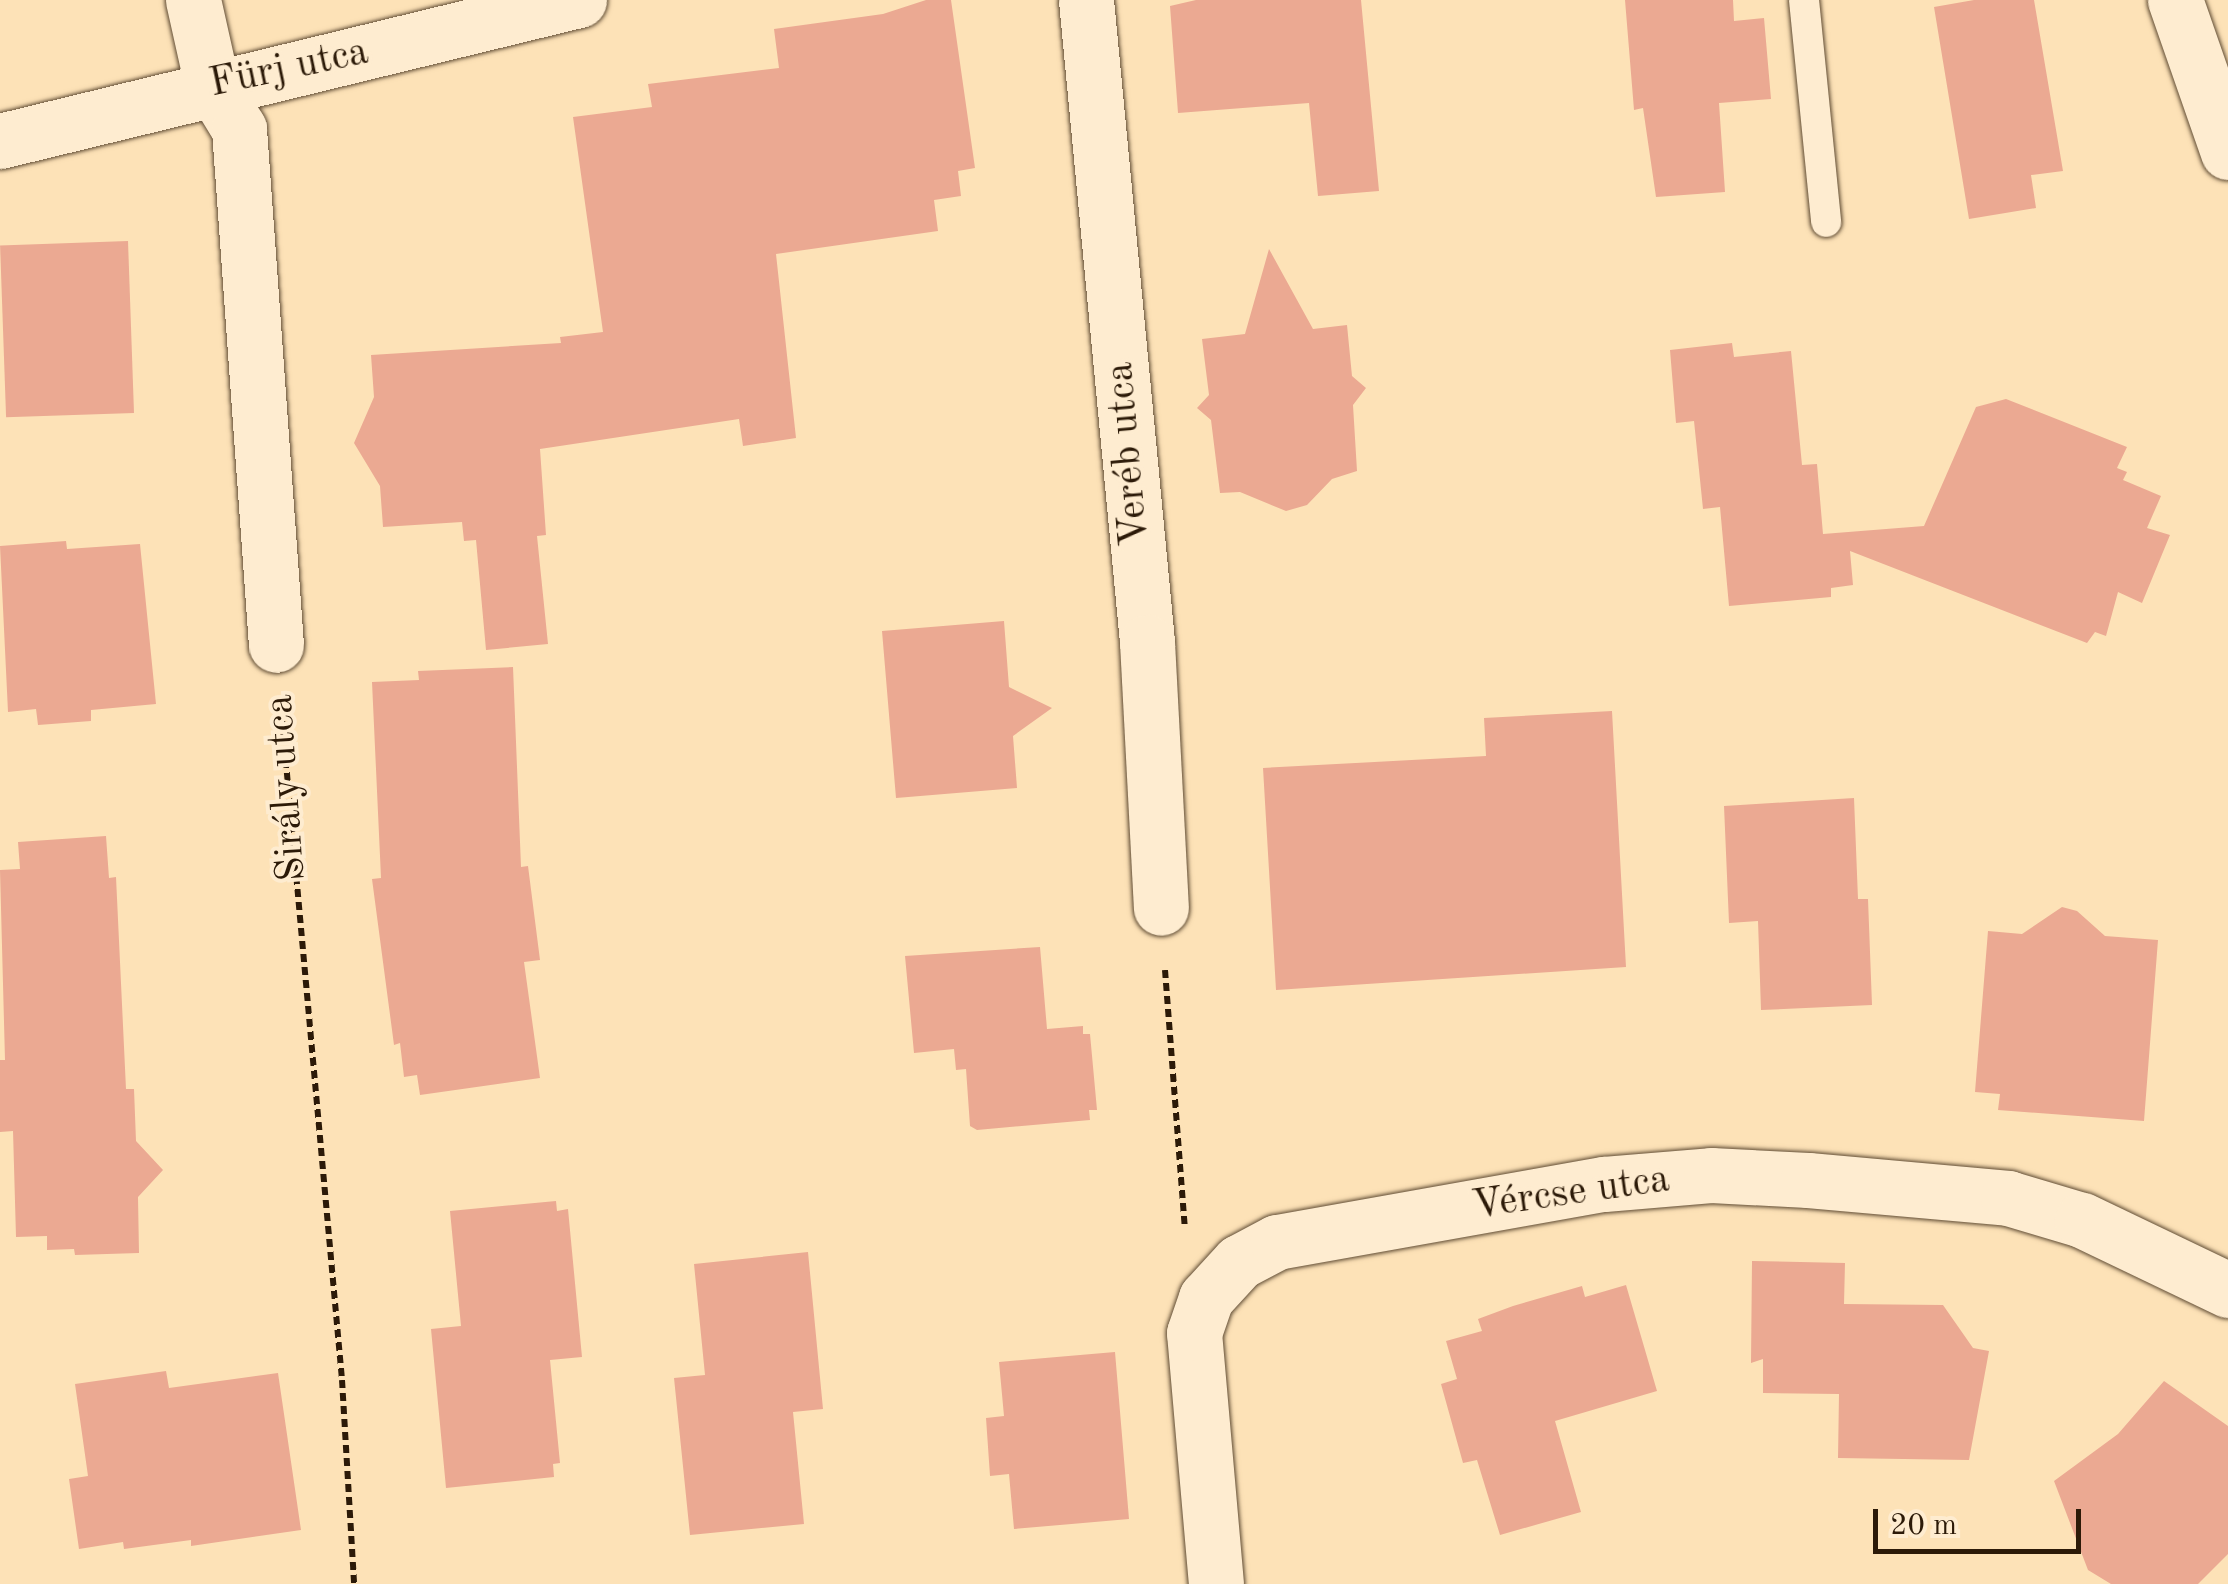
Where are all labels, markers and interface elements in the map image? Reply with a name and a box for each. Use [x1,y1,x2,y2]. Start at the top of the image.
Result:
street label: Fürj utca [205,29,373,109]
street label: Veréb utca [1097,360,1161,548]
street label: Sirály utca [257,693,317,883]
street label: Vércse utca [1469,1156,1673,1232]
scale bar [1878,1489,2086,1551]
text: 20 m [1890,1511,1957,1541]

